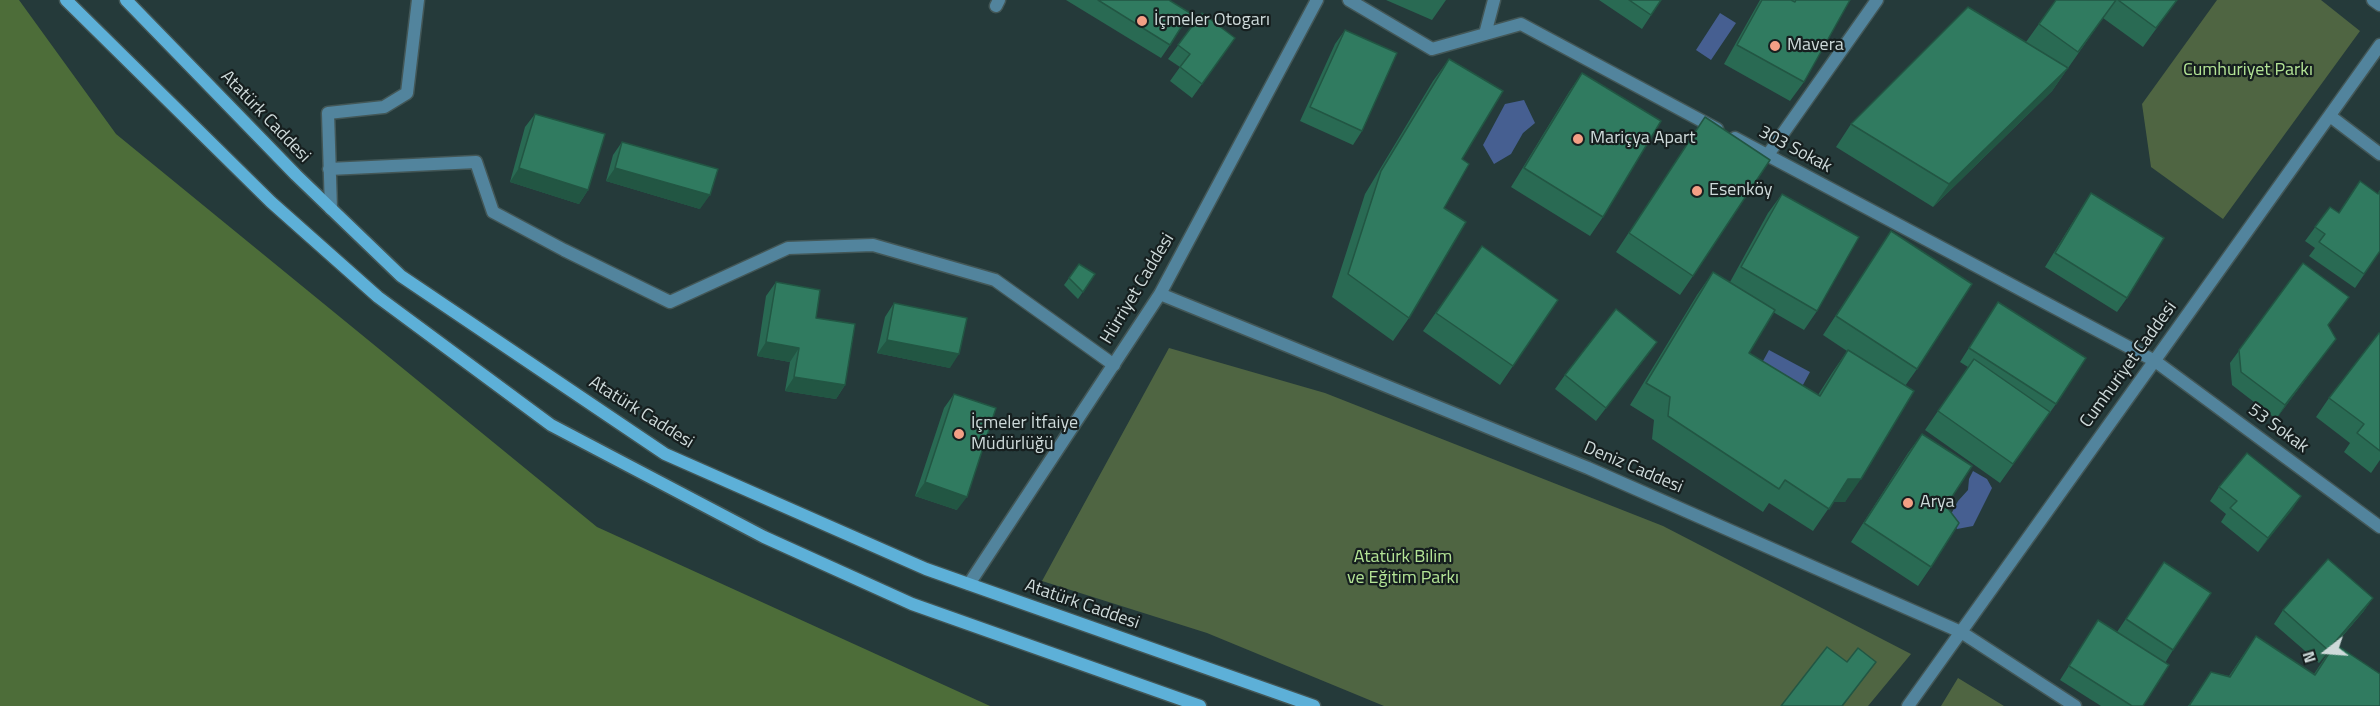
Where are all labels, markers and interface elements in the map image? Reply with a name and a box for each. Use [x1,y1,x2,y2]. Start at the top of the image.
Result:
place label: İçmeler Otogarı [1154,10,1270,32]
marker: İçmeler Otogarı [1135,14,1149,28]
place label: Mavera [1787,35,1844,57]
marker: Mavera [1768,39,1782,53]
park label: Cumhuriyet Parkı [2183,60,2313,82]
street label: Atatürk Caddesi [216,66,314,168]
street label: 303 Sokak [1755,122,1835,178]
place label: Mariçya Apart [1590,128,1695,150]
marker: Mariçya Apart [1571,132,1585,146]
place label: Esenköy [1709,180,1772,202]
marker: Esenköy [1690,184,1704,198]
street label: Hürriyet Caddesi [1096,230,1180,348]
street label: Cumhuriyet Caddesi [2076,298,2182,432]
street label: Atatürk Caddesi [585,372,697,454]
street label: 53 Sokak [2244,400,2312,458]
place label: İçmeler İtfaiye Müdürlüğü [971,413,1078,456]
marker: İçmeler İtfaiye Müdürlüğü [952,427,966,441]
street label: Deniz Caddesi [1580,437,1686,499]
place label: Arya [1920,492,1955,514]
marker: Arya [1901,496,1915,510]
park label: Atatürk Bilim ve Eğitim Parkı [1347,547,1459,590]
street label: Atatürk Caddesi [1022,575,1142,635]
north arrow [2296,622,2356,682]
text: N [2296,648,2322,666]

